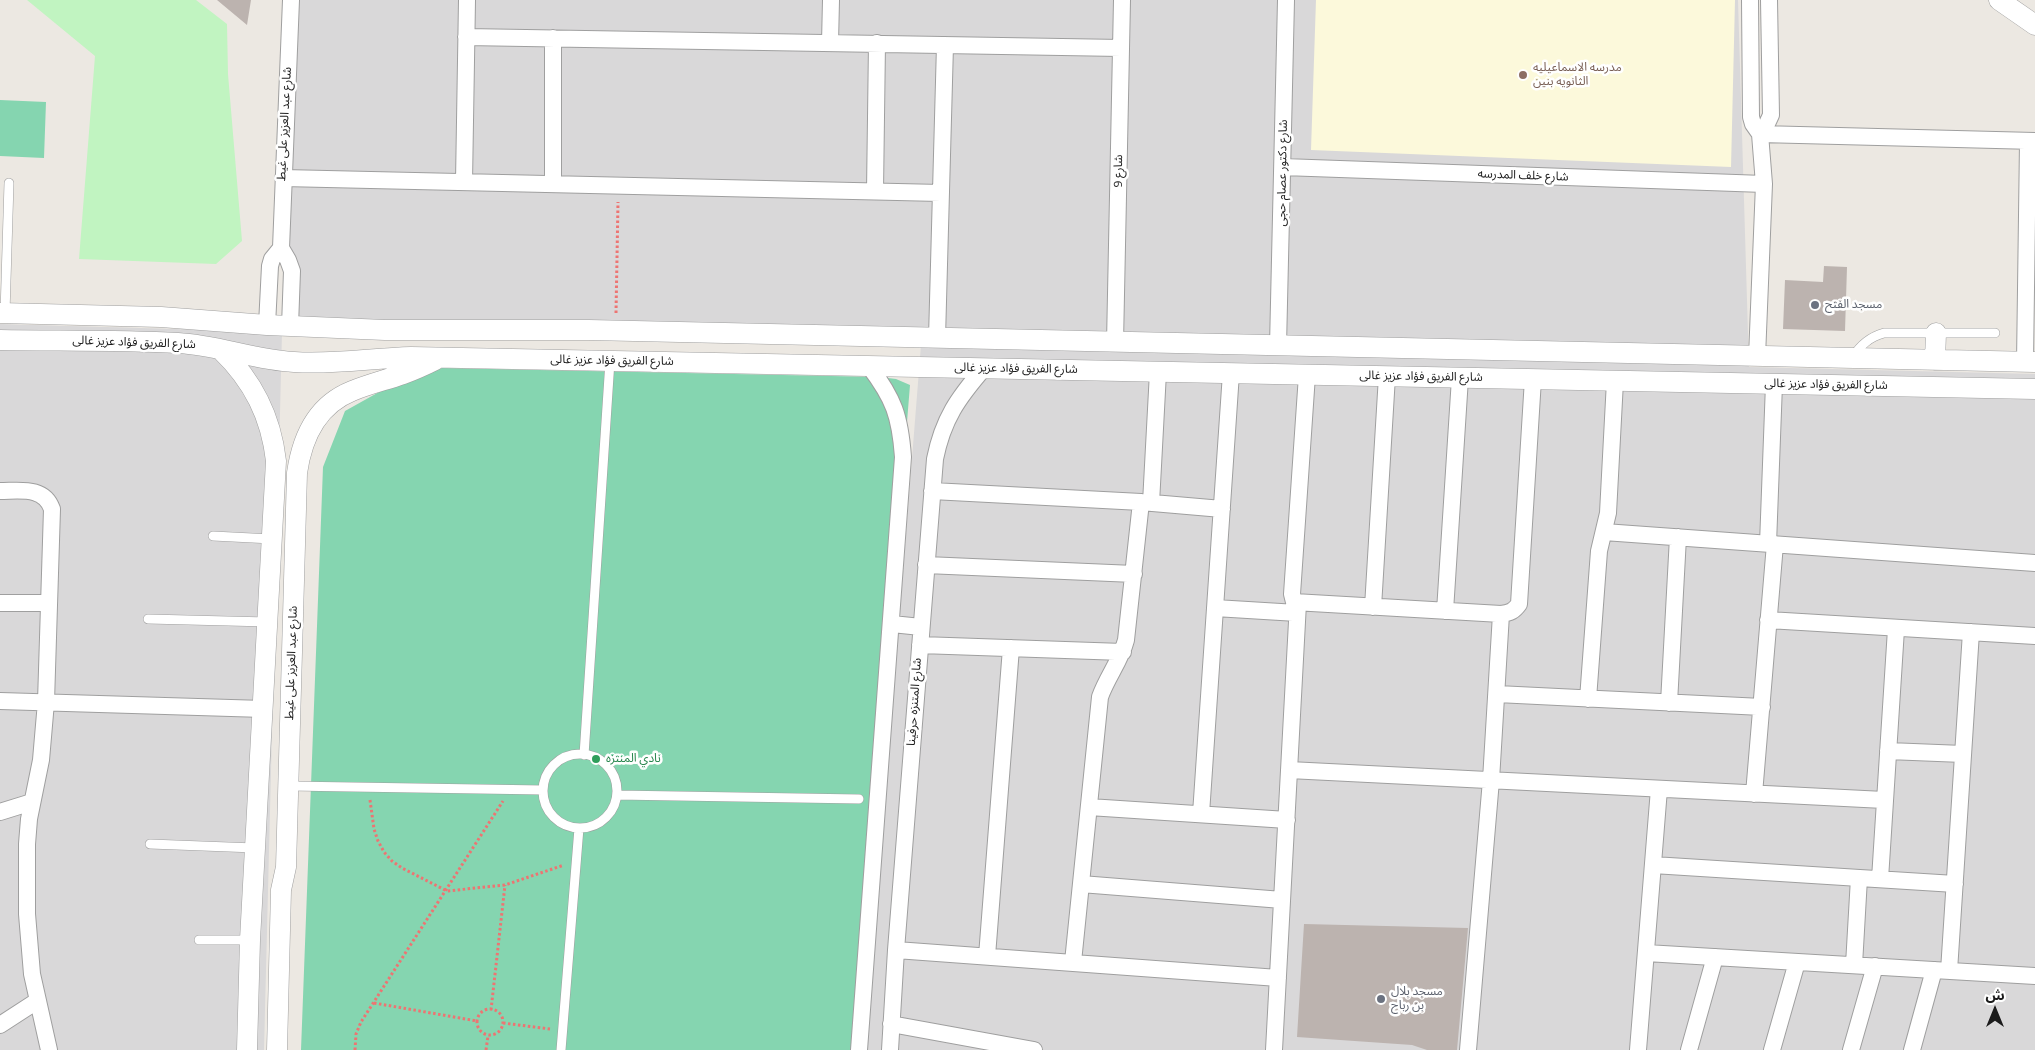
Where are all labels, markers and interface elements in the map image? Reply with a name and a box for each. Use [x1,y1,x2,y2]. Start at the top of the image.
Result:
place label: مدرسه الاسماعيليه الثانويه بنين [1533,61,1622,89]
street label: شارع عبد العزيز على غيط [275,67,295,181]
marker: مدرسه الاسماعيليه الثانويه بنين [1517,69,1529,81]
street label: شارع دكتور عصام حجى [1275,119,1291,227]
street label: شارع 9 [1112,155,1126,187]
street label: شارع خلف المدرسه [1477,167,1569,185]
place label: مسجد الفتح [1825,298,1882,312]
marker: مسجد الفتح [1809,299,1821,311]
street label: شارع الفريق فؤاد عزيز غالى [72,334,196,352]
street label: شارع الفريق فؤاد عزيز غالى [550,353,674,369]
street label: شارع الفريق فؤاد عزيز غالى [954,361,1078,377]
street label: شارع الفريق فؤاد عزيز غالى [1359,369,1483,385]
street label: شارع الفريق فؤاد عزيز غالى [1764,377,1888,393]
street label: شارع عبد العزيز على غيط [283,606,301,720]
street label: شارع المتنزه حرفينا [905,657,925,747]
place label: نادي المنتزه [606,752,661,766]
marker: نادي المنتزه [590,753,602,765]
text: ش [1985,984,2005,1005]
place label: مسجد بلال بن رباح [1391,985,1443,1013]
north arrow [1970,985,2020,1035]
marker: مسجد بلال بن رباح [1375,993,1387,1005]

